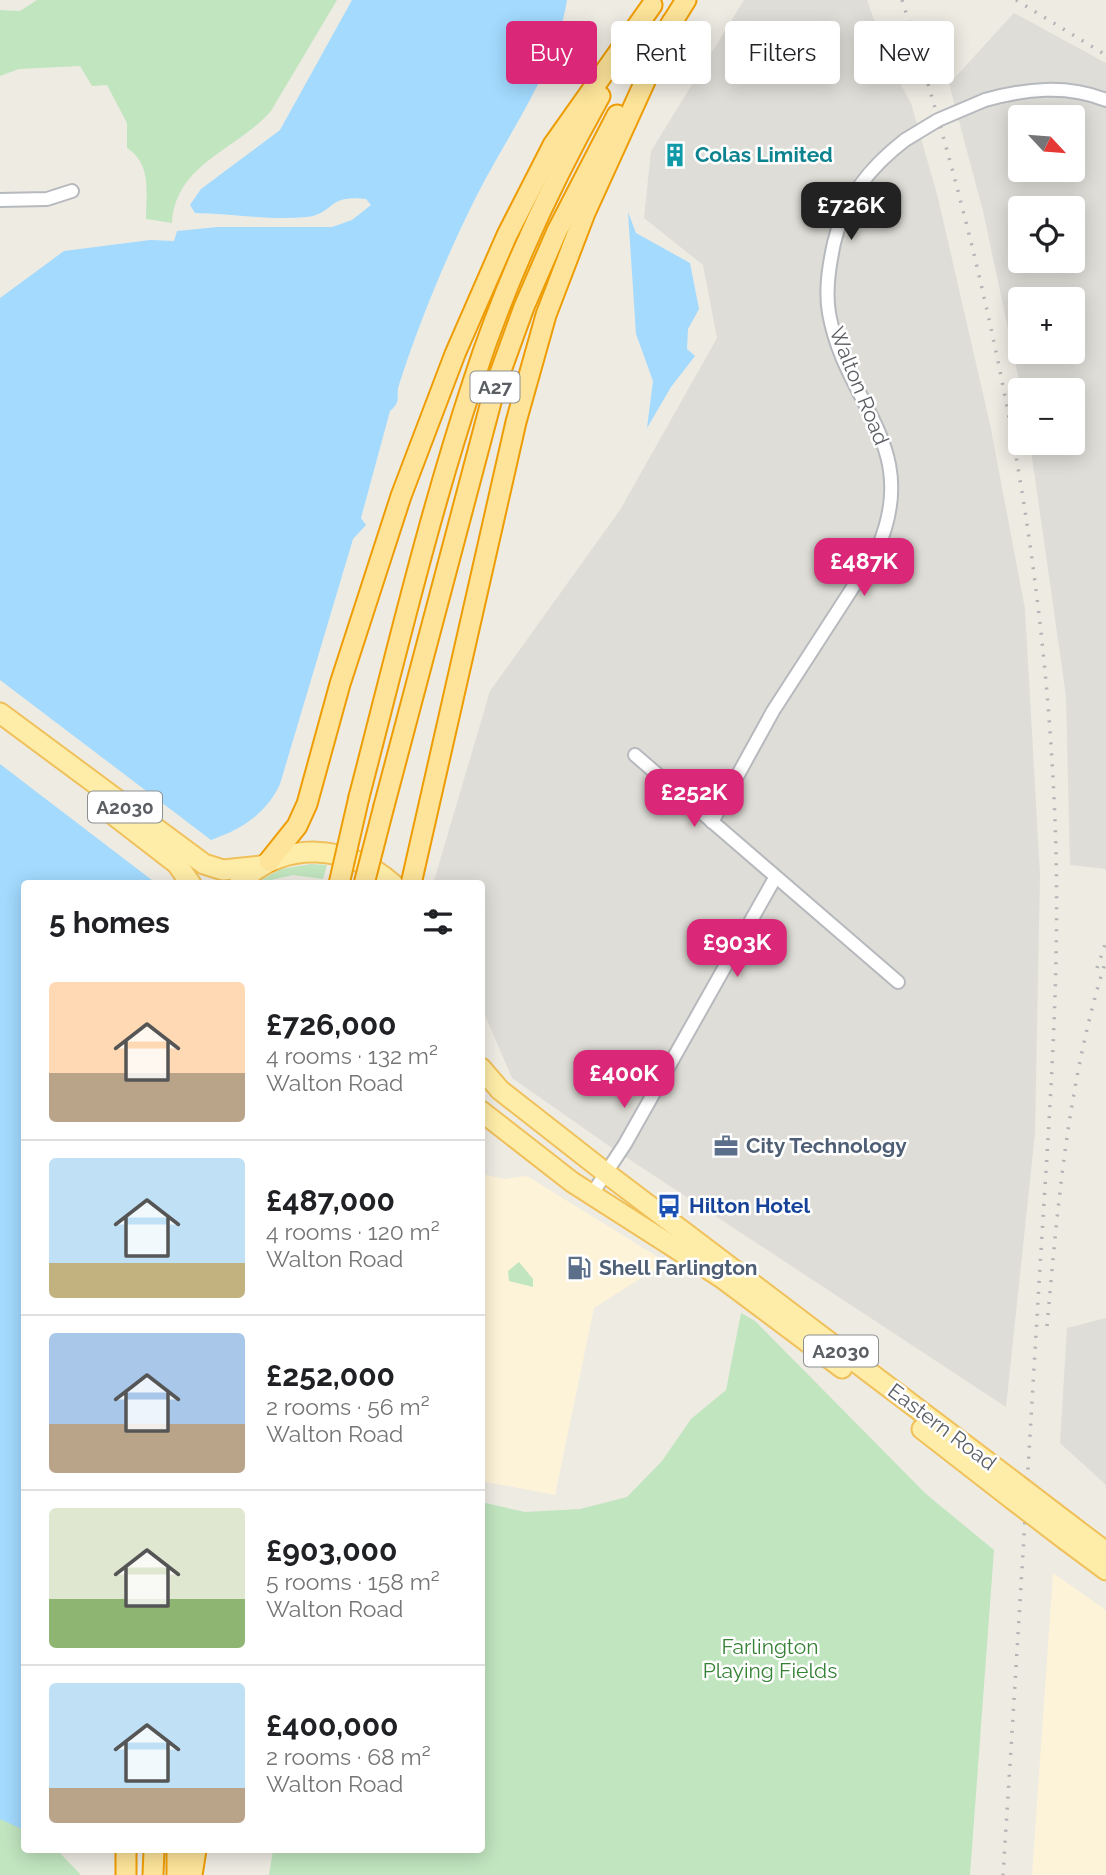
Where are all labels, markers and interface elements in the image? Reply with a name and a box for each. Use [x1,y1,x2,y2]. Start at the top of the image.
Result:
chip: Buy [506,21,597,84]
chip: Rent [611,21,711,84]
chip: Filters [725,21,840,84]
chip: New [854,21,954,84]
north arrow [1008,105,1085,182]
map controls [1008,105,1085,455]
building icon: Colas Limited [661,141,689,169]
place label: Colas Limited [695,142,833,167]
pin: £726K [802,182,900,242]
text: £726K [817,191,885,218]
button: locate [1008,196,1085,273]
button: + [1008,287,1085,364]
street label: Walton Road [824,323,895,449]
road number: A27 [470,372,520,402]
button: − [1008,378,1085,455]
pin: £487K [815,538,913,598]
text: £487K [830,547,898,574]
pin: £252K [645,770,743,829]
text: £252K [661,778,727,805]
road number: A2030 [88,792,162,822]
icon: filters [419,903,457,941]
text: 5 homes [49,905,170,940]
pin: £903K [688,920,786,979]
text: £903K [703,928,771,955]
text: £726,000 [266,1007,397,1042]
icon: home [105,1010,189,1094]
text: 4 rooms · 132 m² [266,1042,438,1069]
pin: £400K [575,1050,673,1110]
text: £400K [589,1059,659,1086]
text: Walton Road [266,1069,403,1096]
office icon: City Technology [712,1132,740,1160]
place label: City Technology [746,1133,907,1158]
text: £487,000 [266,1183,395,1218]
icon: home [105,1186,189,1270]
bus stop icon: Hilton Hotel [655,1192,683,1220]
place label: Hilton Hotel [689,1193,810,1218]
text: 4 rooms · 120 m² [266,1218,440,1245]
text: Walton Road [266,1245,403,1272]
fuel station icon: Shell Farlington [565,1254,593,1282]
place label: Shell Farlington [599,1255,758,1280]
road number: A2030 [804,1336,878,1366]
text: £252,000 [266,1358,395,1393]
icon: home [105,1361,189,1445]
street label: Eastern Road [883,1378,1001,1475]
text: 2 rooms · 56 m² [266,1393,430,1420]
text: Walton Road [266,1420,403,1447]
text: £903,000 [266,1533,397,1568]
icon: home [105,1536,189,1620]
text: 5 rooms · 158 m² [266,1568,440,1595]
text: Walton Road [266,1595,403,1622]
park label: Farlington Playing Fields [703,1634,837,1683]
text: £400,000 [266,1708,399,1743]
icon: home [105,1711,189,1795]
text: 2 rooms · 68 m² [266,1743,431,1770]
text: Walton Road [266,1770,403,1797]

